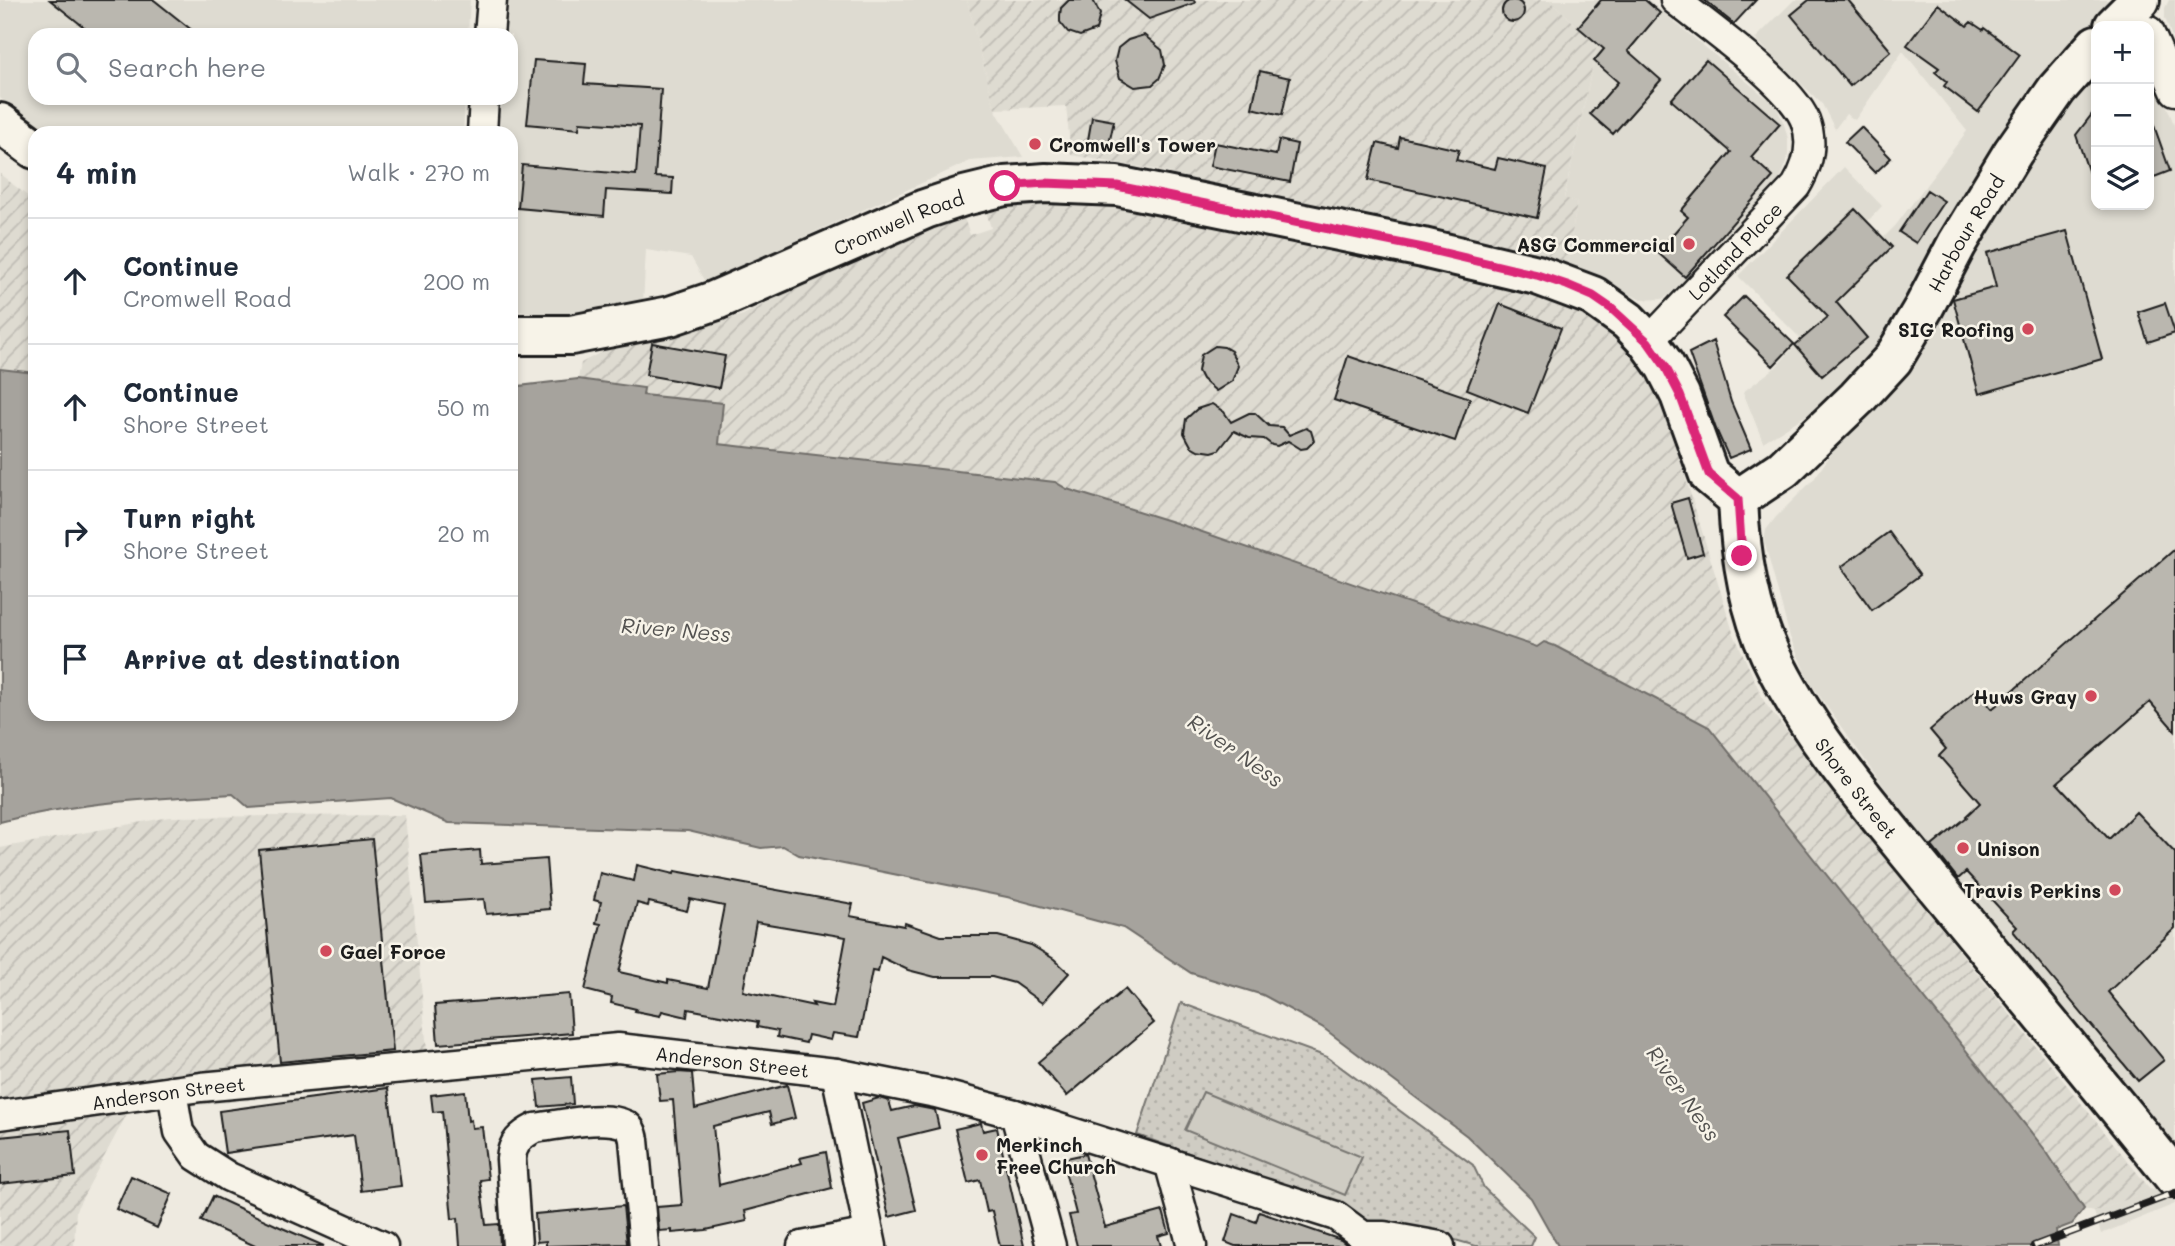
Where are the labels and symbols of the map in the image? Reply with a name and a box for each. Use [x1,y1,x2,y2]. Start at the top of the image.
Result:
place label: Cromwell's Tower [1049,132,1216,157]
marker: Cromwell's Tower [1027,136,1043,152]
route start [989,170,1020,201]
street label: Harbour Road [1922,170,2009,296]
street label: Cromwell Road [829,184,967,260]
street label: Lotland Place [1682,196,1787,305]
place label: ASG Commercial [1517,232,1675,257]
marker: ASG Commercial [1681,236,1697,252]
place label: SIG Roofing [1898,317,2014,342]
marker: SIG Roofing [2020,321,2036,337]
route end [1726,540,1757,571]
water label: River Ness [620,611,732,647]
place label: Huws Gray [1973,684,2077,709]
marker: Huws Gray [2083,688,2099,704]
water label: River Ness [1183,707,1289,793]
street label: Shore Street [1810,733,1904,843]
place label: Unison [1977,836,2040,861]
marker: Unison [1955,840,1971,856]
place label: Travis Perkins [1964,878,2101,903]
marker: Travis Perkins [2107,882,2123,898]
place label: Gael Force [340,939,446,964]
marker: Gael Force [318,943,334,959]
street label: Anderson Street [654,1040,811,1082]
water label: River Ness [1641,1040,1727,1146]
street label: Anderson Street [90,1070,246,1115]
place label: Merkinch Free Church [996,1132,1116,1179]
marker: Merkinch Free Church [974,1147,990,1163]

